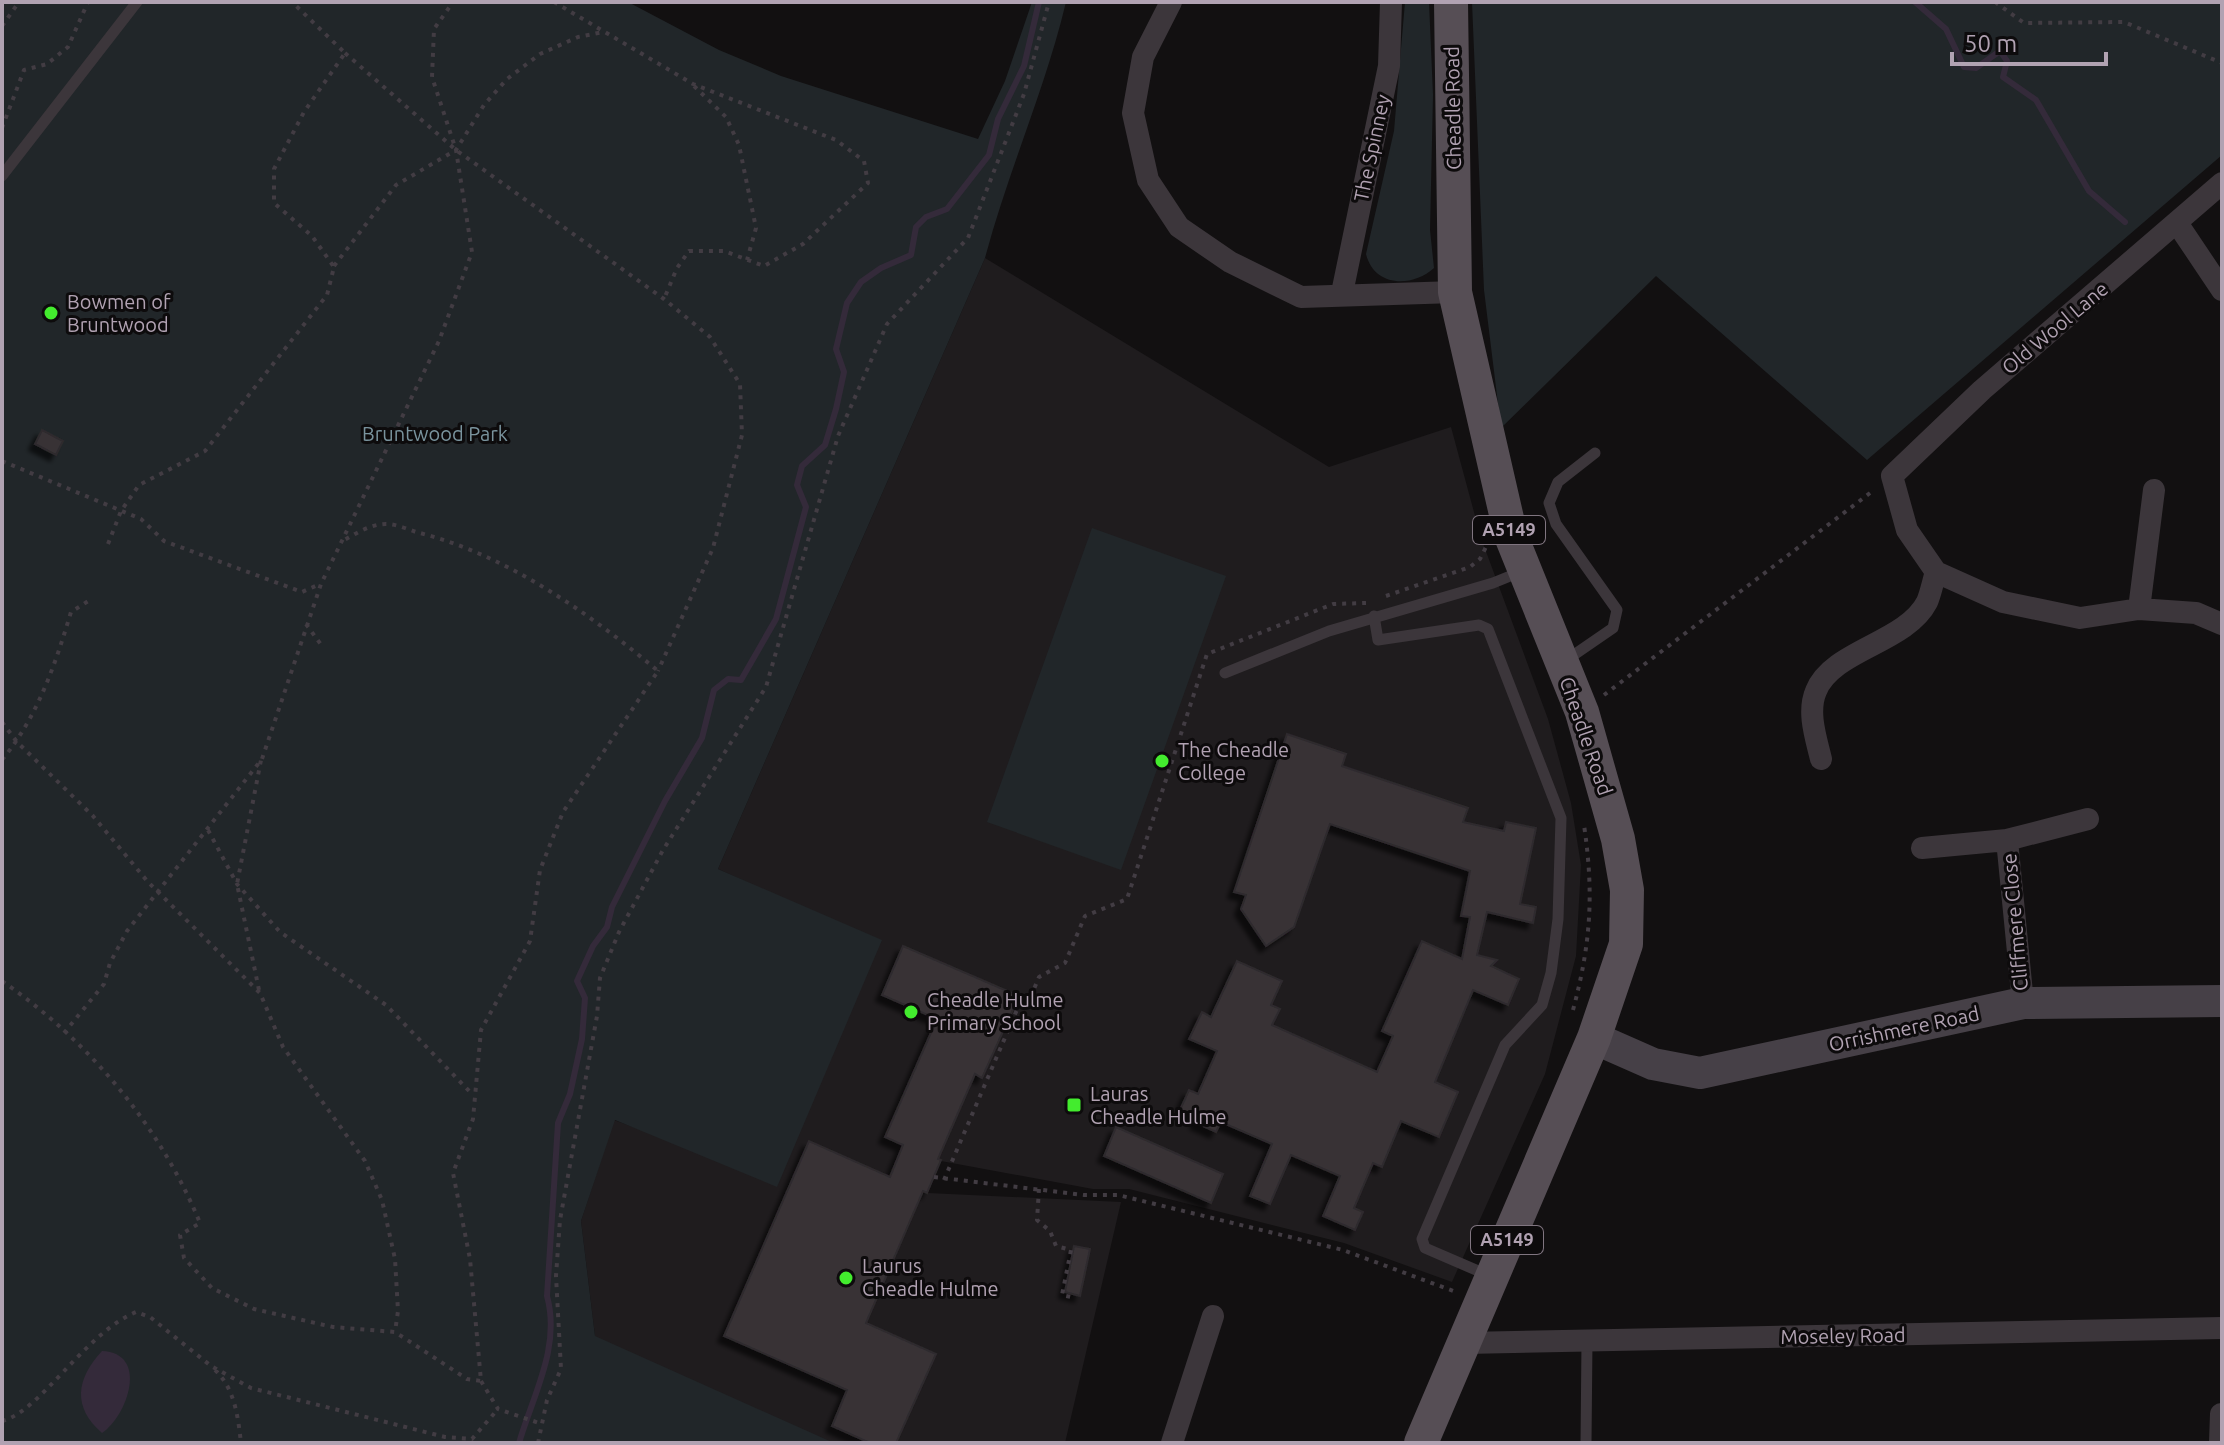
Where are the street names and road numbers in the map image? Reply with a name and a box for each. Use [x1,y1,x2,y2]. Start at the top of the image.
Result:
street label: Cheadle Road [1440,46,1465,170]
street label: The Spinney [1349,92,1394,203]
street label: Old Wool Lane [1997,277,2112,379]
road number: A5149 [1473,516,1545,544]
street label: Cheadle Road [1555,674,1617,798]
street label: Cliffmere Close [1997,852,2032,992]
street label: Orrishmere Road [1827,1001,1981,1056]
road number: A5149 [1471,1226,1543,1254]
street label: Moseley Road [1780,1323,1906,1348]

